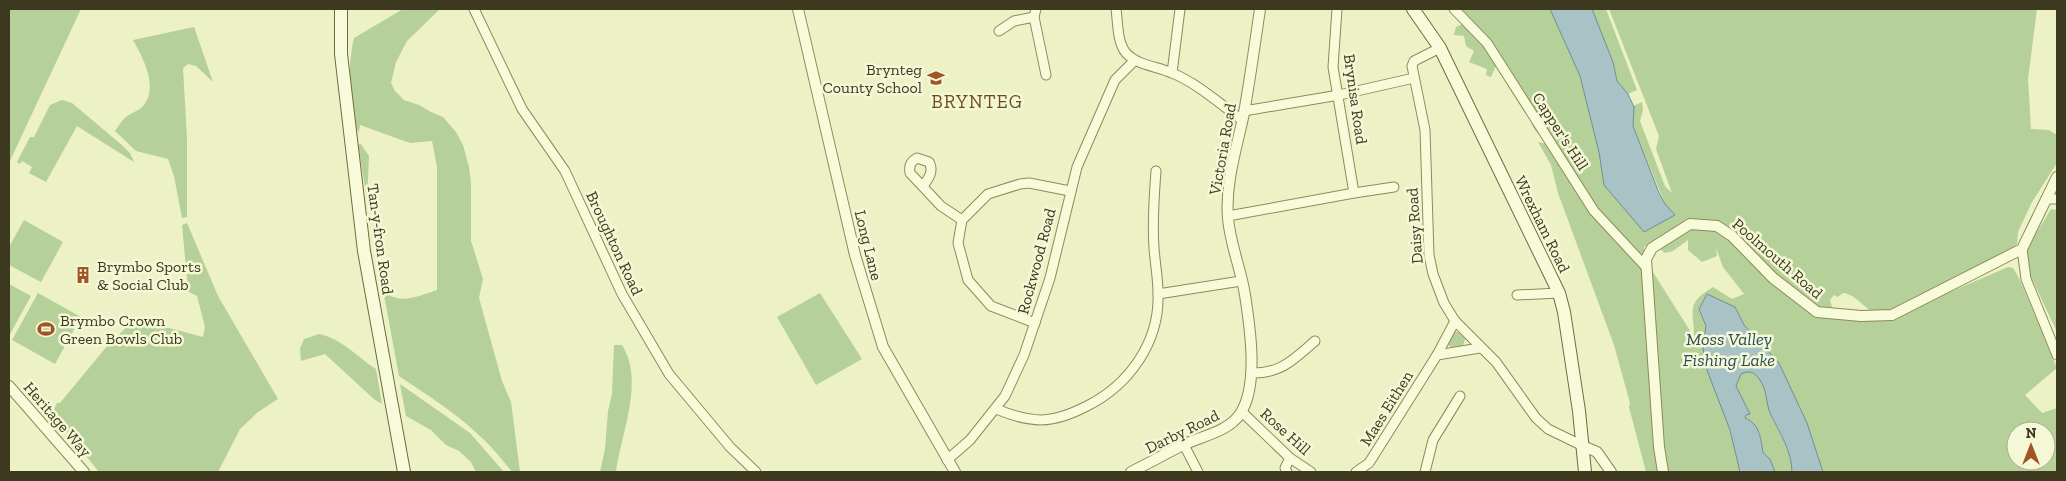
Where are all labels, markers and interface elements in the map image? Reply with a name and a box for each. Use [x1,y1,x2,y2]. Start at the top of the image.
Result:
street label: Brynisa Road [1340,53,1371,146]
place label: Brynteg County School [822,60,922,97]
school or university icon: Brynteg County School [926,68,946,88]
street label: Capper's Hill [1528,89,1593,174]
district label: BRYNTEG [931,90,1023,113]
street label: Victoria Road [1205,101,1240,198]
street label: Wrexham Road [1511,173,1574,276]
street label: Tan-y-fron Road [363,182,398,296]
street label: Daisy Road [1402,187,1427,265]
street label: Broughton Road [582,188,647,298]
street label: Rockwood Road [1013,206,1060,316]
street label: Long Lane [851,208,886,282]
street label: Poolmouth Road [1729,214,1827,303]
place label: Brymbo Sports & Social Club [97,257,201,294]
building icon: Brymbo Sports & Social Club [73,265,93,285]
place label: Brymbo Crown Green Bowls Club [60,311,182,348]
sports icon: Brymbo Crown Green Bowls Club [36,319,56,339]
water label: Moss Valley Fishing Lake [1683,328,1775,371]
street label: Maes Eithen [1356,366,1418,449]
street label: Heritage Way [20,378,96,461]
street label: Rose Hill [1257,404,1315,459]
street label: Darby Road [1142,405,1222,457]
north arrow [2006,421,2056,471]
text: N [2026,425,2037,442]

